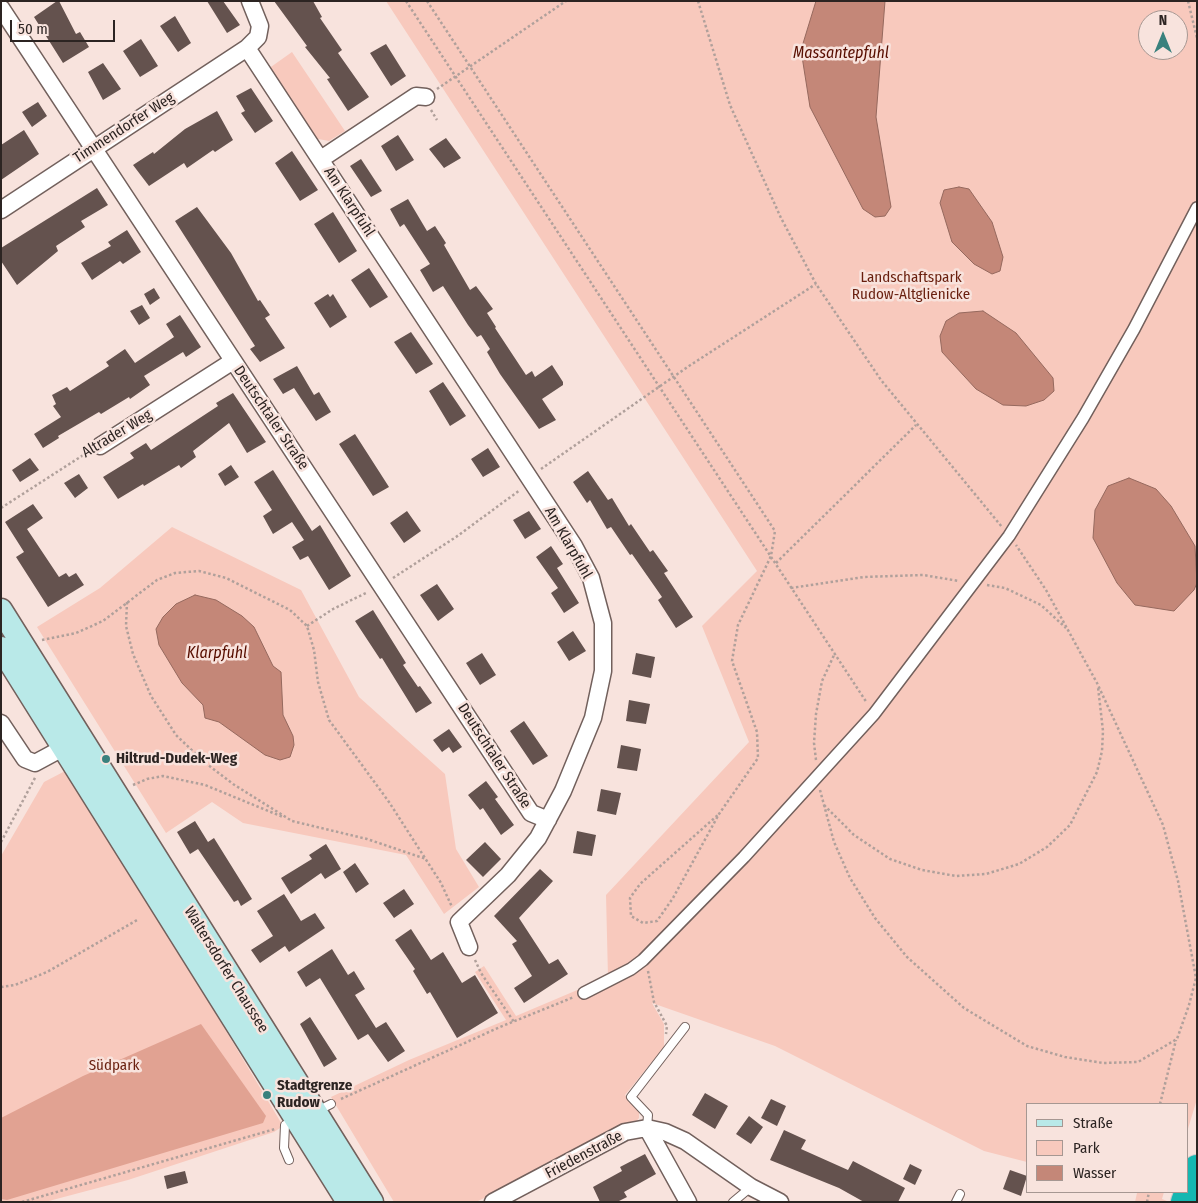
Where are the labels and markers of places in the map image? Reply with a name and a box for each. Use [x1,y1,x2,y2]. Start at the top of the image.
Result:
place label: Hiltrud-Dudek-Weg [116,750,237,768]
marker: Hiltrud-Dudek-Weg [100,753,112,765]
place label: Stadtgrenze Rudow [277,1077,352,1112]
marker: Stadtgrenze Rudow [261,1089,273,1101]

